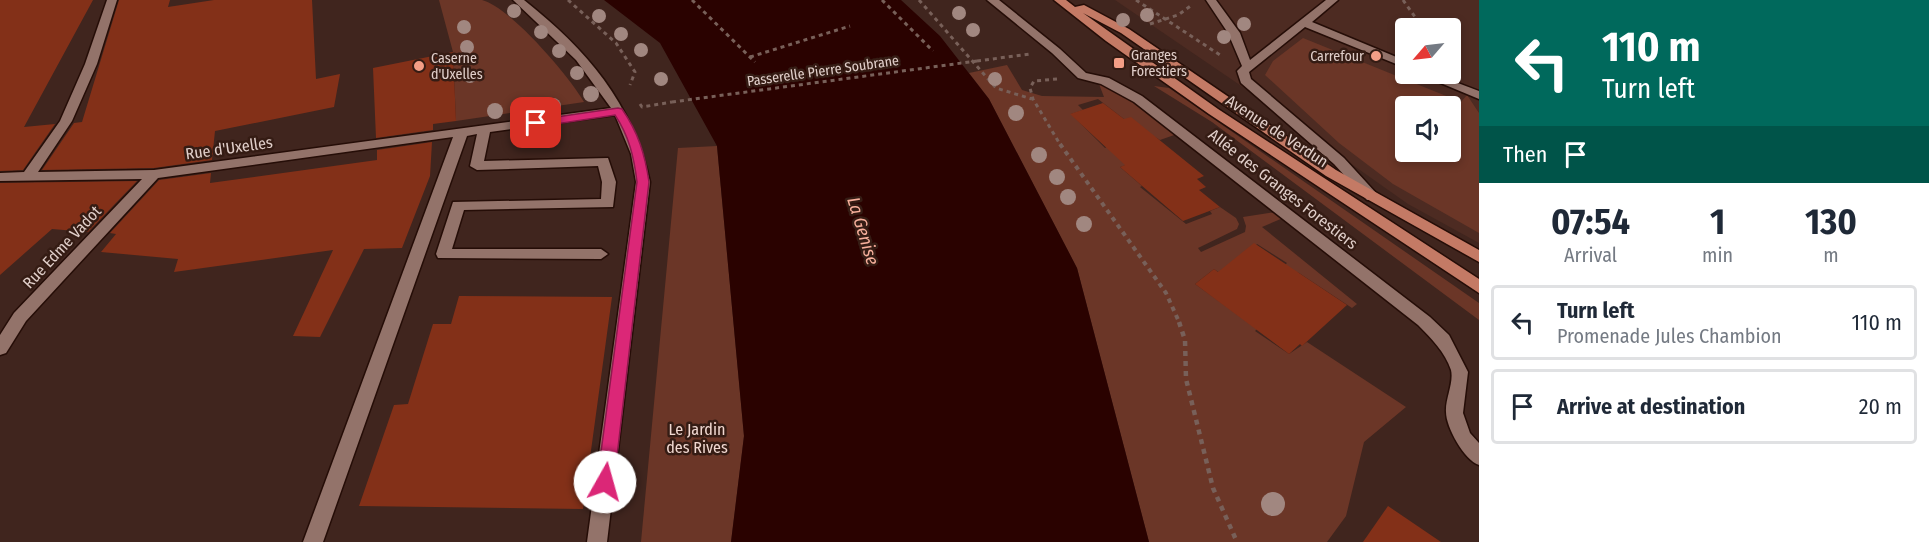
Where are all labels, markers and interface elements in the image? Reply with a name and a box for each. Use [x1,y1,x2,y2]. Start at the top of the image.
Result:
north arrow [1395,18,1461,84]
map controls [1395,18,1461,162]
text: 110 m [1602,22,1701,72]
icon: left [1503,24,1581,102]
place label: Granges Forestiers [1131,47,1187,80]
place label: Carrefour [1310,48,1364,65]
marker: Carrefour [1369,49,1383,63]
place label: Caserne d'Uxelles [431,50,483,83]
street label: Passerelle Pierre Soubrane [746,52,900,90]
marker: Granges Forestiers [1112,56,1126,70]
marker: Caserne d'Uxelles [412,59,426,73]
text: Turn left [1602,73,1695,105]
street label: Avenue de Verdun [1222,91,1332,171]
button: sound [1395,96,1461,162]
pin [510,97,561,148]
icon: arrive [519,106,552,139]
street label: Allée des Granges Forestiers [1205,125,1361,253]
street label: Rue d'Uxelles [184,132,274,164]
icon: arrive [1559,138,1592,171]
text: Then [1503,141,1547,168]
water label: La Genise [842,194,884,268]
text: 07:54 [1551,200,1630,244]
text: 1 [1710,200,1725,244]
text: 130 [1805,200,1857,244]
street label: Rue Edme Vadot [19,201,106,292]
text: Arrival [1564,243,1617,267]
text: min [1702,243,1733,267]
text: m [1823,243,1839,267]
text: Turn left [1557,297,1635,324]
icon: left [1506,306,1539,339]
text: 110 m [1852,309,1902,336]
text: Promenade Jules Chambion [1557,324,1782,348]
icon: arrive [1506,390,1539,423]
text: Arrive at destination [1557,393,1745,420]
text: 20 m [1859,393,1902,420]
park label: Le Jardin des Rives [666,420,728,457]
position arrow [573,450,637,514]

